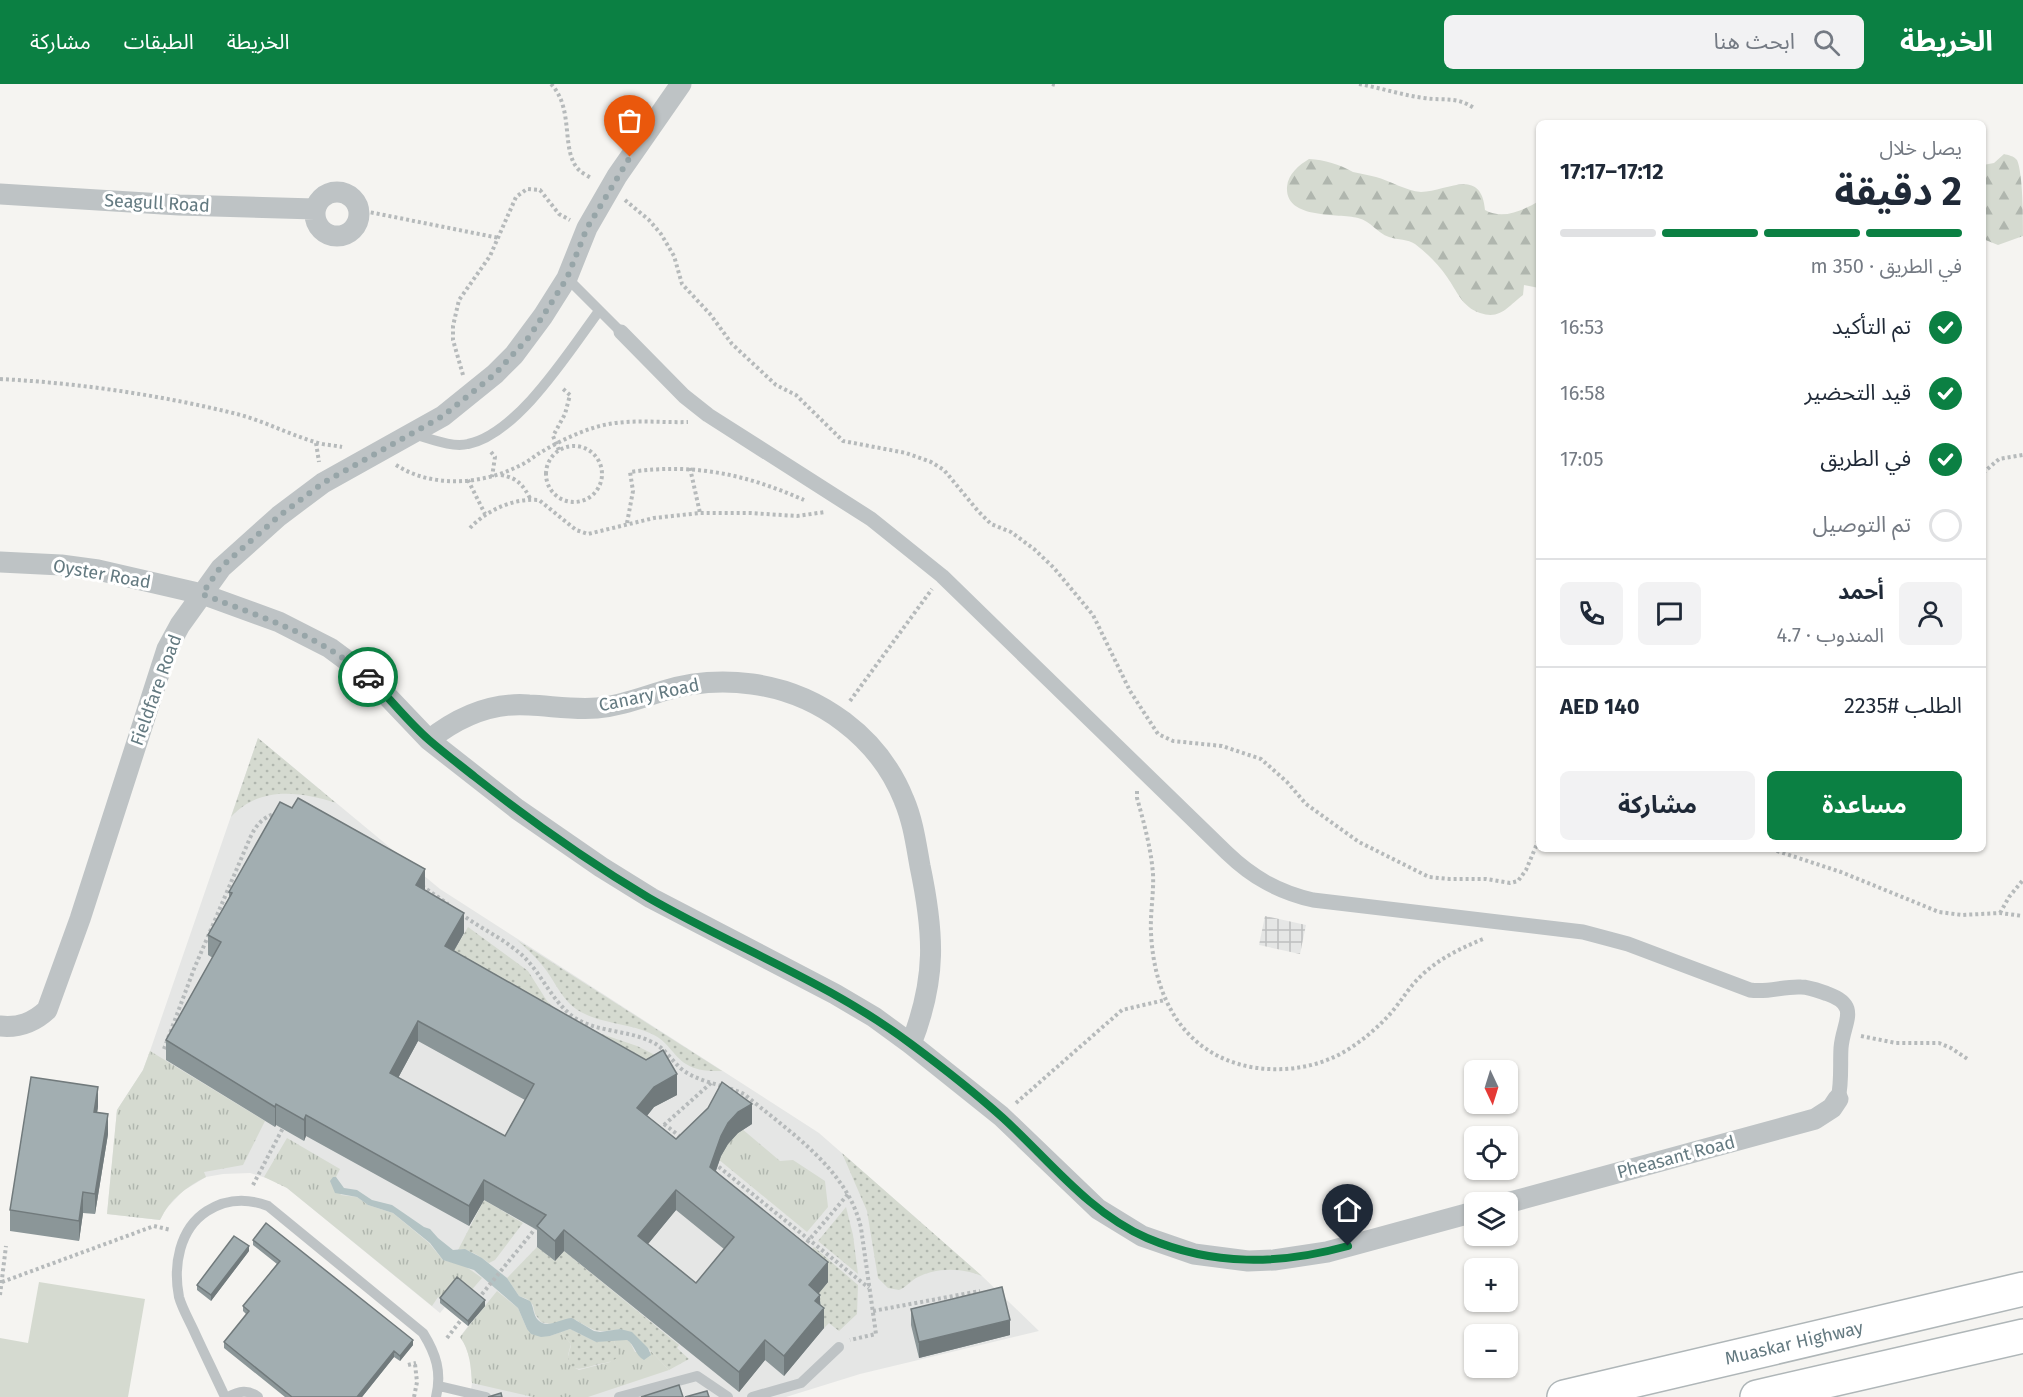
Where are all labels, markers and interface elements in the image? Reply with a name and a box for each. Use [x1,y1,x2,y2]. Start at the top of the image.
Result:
search box [1444,15,1864,69]
text: الخريطة [1900,25,1993,58]
icon: search [1810,26,1843,59]
text: ابحث هنا [1713,28,1795,55]
text: مشاركة [30,29,91,55]
text: الطبقات [124,29,194,55]
text: الخريطة [227,29,290,55]
pin [604,95,655,157]
icon: bag [613,104,646,137]
text: يصل خلال [1879,136,1962,160]
text: 17:12–17:17 [1560,158,1664,185]
text: 2 دقيقة [1834,169,1962,215]
street label: Seagull Road [104,189,210,217]
text: في الطريق · 350 m [1810,254,1962,278]
icon: check [1929,311,1962,344]
text: تم التأكيد [1832,313,1911,340]
text: 16:53 [1560,315,1604,339]
icon: check [1929,377,1962,410]
text: قيد التحضير [1804,379,1911,406]
text: 16:58 [1560,381,1605,405]
icon: check [1929,443,1962,476]
text: في الطريق [1820,445,1911,472]
text: 17:05 [1560,447,1604,471]
text: تم التوصيل [1813,511,1911,538]
street label: Oyster Road [51,555,153,593]
text: أحمد [1838,578,1884,605]
button: phone [1560,582,1623,645]
button: chat [1638,582,1701,645]
button: person [1899,582,1962,645]
text: المندوب · 4.7 [1776,623,1884,647]
street label: Fieldfare Road [126,631,186,749]
courier [338,647,398,707]
icon: car [352,661,385,694]
street label: Canary Road [597,674,701,716]
text: الطلب #2235 [1844,692,1962,719]
text: AED 140 [1560,693,1640,720]
button: مشاركة [1560,771,1755,840]
button: مساعدة [1767,771,1962,840]
north arrow [1464,1060,1518,1114]
map controls [1464,1060,1518,1378]
button: locate [1464,1126,1518,1180]
street label: Pheasant Road [1615,1131,1737,1183]
pin [1322,1184,1373,1246]
button: layers [1464,1192,1518,1246]
icon: home [1331,1193,1364,1226]
button: + [1464,1258,1518,1312]
street label: Muaskar Highway [1723,1316,1865,1370]
button: − [1464,1324,1518,1378]

